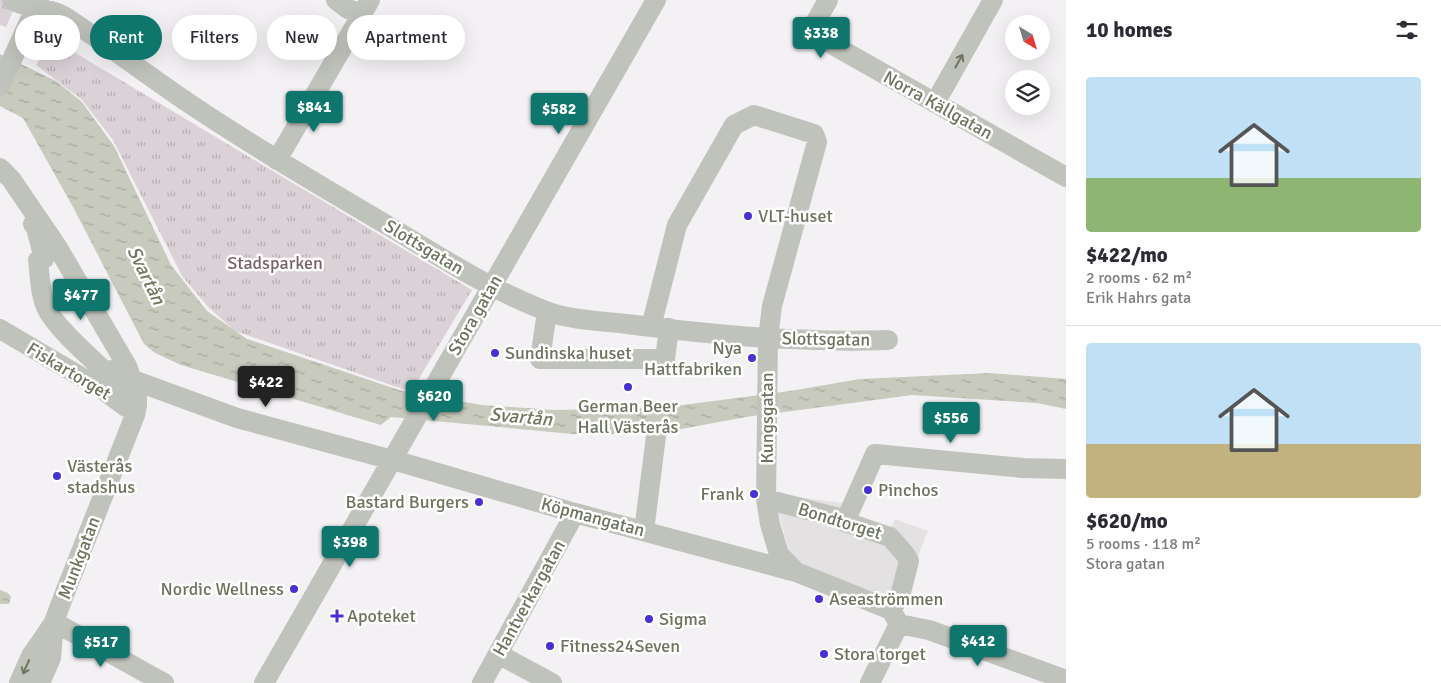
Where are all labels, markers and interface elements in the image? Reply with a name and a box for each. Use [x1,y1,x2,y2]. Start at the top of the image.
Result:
chip: Buy [15,15,80,60]
chip: Rent [90,15,162,60]
chip: Filters [172,15,257,60]
chip: New [267,15,337,60]
chip: Apartment [347,15,465,60]
north arrow [1005,15,1050,60]
map controls [1005,15,1050,115]
icon: filters [1393,16,1421,44]
pin: $338 [791,17,851,59]
text: 10 homes [1086,17,1172,43]
text: $338 [804,23,838,43]
one-way arrow [955,54,965,68]
street label: Norra Källgatan [879,66,997,144]
button: layers [1005,70,1050,115]
pin: $841 [284,90,344,133]
pin: $582 [529,92,589,135]
text: $841 [297,97,331,117]
text: $582 [542,99,576,119]
icon: home [1209,110,1299,200]
place label: VLT-huset [758,205,833,227]
marker: VLT-huset [742,210,754,222]
street label: Slottsgatan [380,215,468,279]
water label: Svartån [122,242,171,309]
text: $422/mo [1086,242,1168,268]
park label: Stadsparken [227,252,323,274]
text: 2 rooms · 62 m² [1086,268,1192,288]
street label: Stora gatan [443,271,507,359]
pin: $477 [51,278,111,321]
text: $477 [64,285,98,305]
text: Erik Hahrs gata [1086,288,1191,308]
street label: Slottsgatan [782,327,870,351]
street label: Fiskartorget [23,337,115,405]
place label: Nya Hattfabriken [644,337,742,380]
place label: Sundinska huset [505,342,632,364]
marker: Sundinska huset [489,347,501,359]
marker: Nya Hattfabriken [746,352,758,364]
pin: $422 [236,366,296,408]
text: $422 [249,372,283,392]
street label: Kungsgatan [756,372,778,464]
icon: home [1209,375,1299,465]
pin: $620 [404,380,464,422]
marker: German Beer Hall Västerås [622,381,634,393]
text: $620 [417,386,451,406]
place label: German Beer Hall Västerås [578,395,679,438]
water label: Svartån [489,402,554,432]
pin: $556 [921,402,981,444]
text: $556 [934,408,968,428]
place label: Västerås stadshus [67,455,135,498]
marker: Västerås stadshus [51,470,63,482]
place label: Pinchos [878,479,939,501]
place label: Frank [701,483,744,505]
marker: Pinchos [862,484,874,496]
marker: Frank [748,488,760,500]
place label: Bastard Burgers [346,491,469,513]
street label: Köpmangatan [539,493,647,541]
marker: Bastard Burgers [473,496,485,508]
street label: Bondtorget [795,498,885,544]
text: $620/mo [1086,508,1168,534]
street label: Munkgatan [53,514,105,602]
pin: $398 [320,526,380,568]
text: $398 [333,532,367,552]
text: 5 rooms · 118 m² [1086,534,1201,554]
street label: Hantverkargatan [488,536,570,660]
text: Stora gatan [1086,554,1165,574]
place label: Nordic Wellness [161,578,284,600]
marker: Nordic Wellness [288,583,300,595]
place label: Aseaströmmen [829,588,943,610]
marker: Aseaströmmen [813,593,825,605]
place label: Apoteket [347,605,416,627]
place label: Sigma [659,608,707,630]
marker: Apoteket [331,610,343,622]
marker: Sigma [643,613,655,625]
pin: $412 [948,624,1008,667]
pin: $517 [71,626,131,668]
text: $412 [961,631,995,651]
text: $517 [84,632,118,652]
place label: Fitness24Seven [560,635,680,657]
marker: Fitness24Seven [544,640,556,652]
place label: Stora torget [834,643,926,665]
marker: Stora torget [818,648,830,660]
one-way arrow [20,659,30,674]

